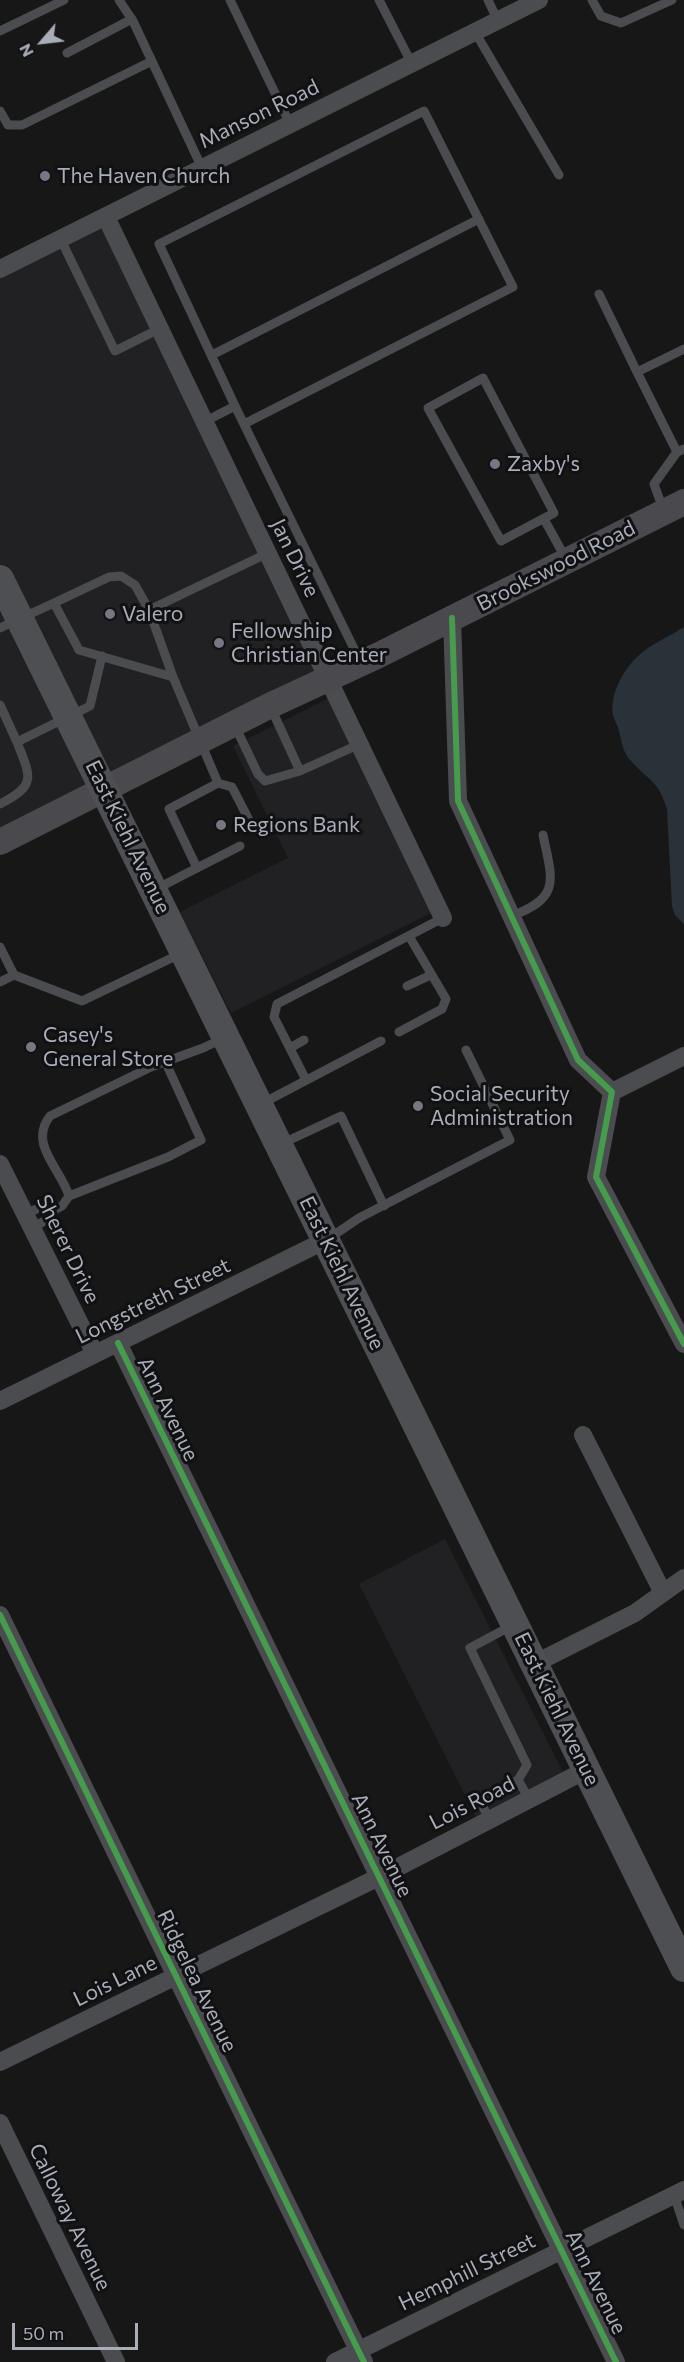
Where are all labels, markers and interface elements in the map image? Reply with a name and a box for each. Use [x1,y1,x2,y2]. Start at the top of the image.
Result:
north arrow [12,12,72,72]
text: N [14,41,37,60]
street label: Manson Road [195,74,323,154]
place label: The Haven Church [57,163,230,189]
marker: The Haven Church [38,169,52,183]
place label: Zaxby's [507,451,580,477]
marker: Zaxby's [488,457,502,471]
street label: Jan Drive [265,515,325,601]
street label: Brookswood Road [473,515,639,617]
place label: Valero [122,601,183,627]
marker: Valero [103,607,117,621]
place label: Fellowship Christian Center [231,618,387,668]
marker: Fellowship Christian Center [212,636,226,650]
street label: East Kiehl Avenue [80,756,176,918]
place label: Regions Bank [233,812,360,838]
marker: Regions Bank [214,818,228,832]
place label: Casey's General Store [43,1022,173,1072]
marker: Casey's General Store [24,1040,38,1054]
place label: Social Security Administration [430,1081,573,1131]
marker: Social Security Administration [411,1099,425,1113]
street label: Sherer Drive [31,1191,105,1307]
street label: East Kiehl Avenue [294,1192,390,1354]
street label: Longstreth Street [71,1253,235,1349]
street label: Ann Avenue [132,1353,204,1465]
street label: East Kiehl Avenue [509,1628,605,1790]
street label: Lois Road [425,1771,519,1835]
street label: Ann Avenue [346,1789,418,1901]
street label: Ridgelea Avenue [152,1906,242,2056]
street label: Lois Lane [69,1950,161,2012]
street label: Calloway Avenue [24,2139,116,2295]
street label: Ann Avenue [560,2226,632,2338]
street label: Hemphill Street [395,2228,539,2316]
scale bar [15,2311,141,2349]
text: 50 m [23,2322,64,2344]

